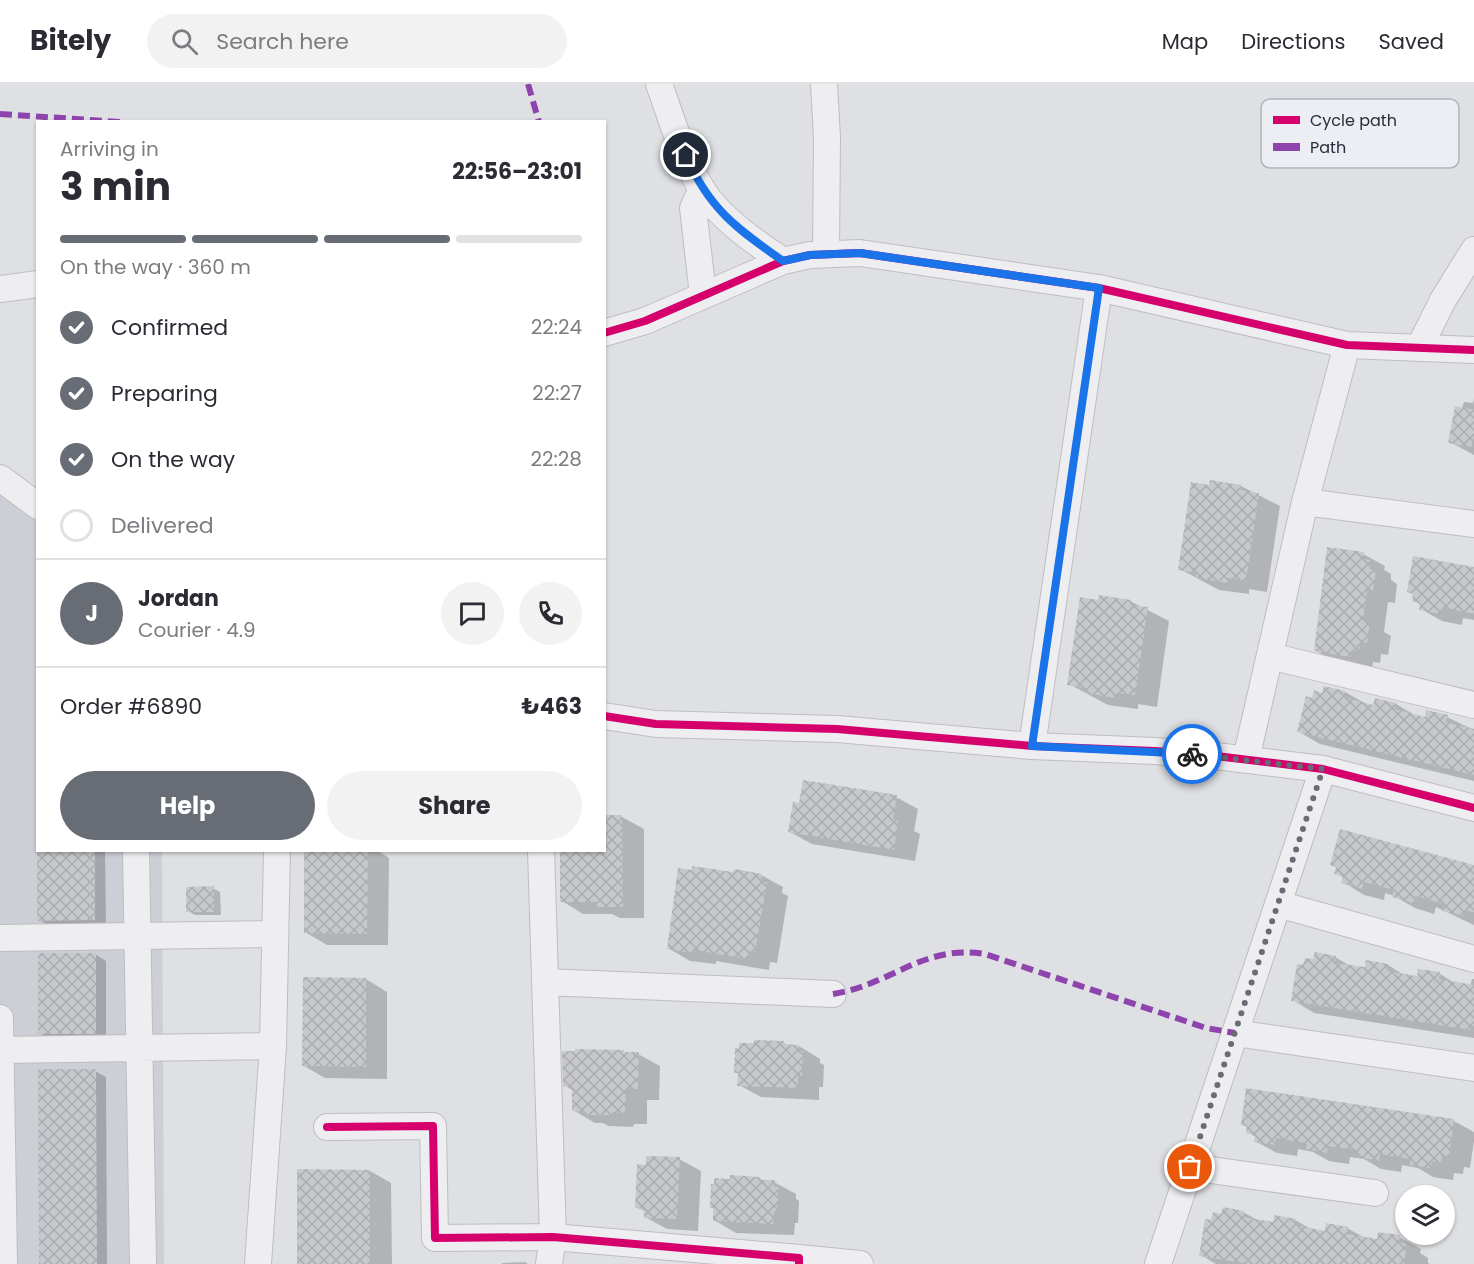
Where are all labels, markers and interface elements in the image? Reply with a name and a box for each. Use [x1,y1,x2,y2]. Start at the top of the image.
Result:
search box [147,14,567,68]
text: Bitely [30,21,111,60]
icon: search [168,25,201,58]
text: Search here [216,26,349,57]
text: Map [1162,27,1208,56]
text: Directions [1241,27,1345,56]
text: Saved [1378,27,1444,56]
legend [1261,99,1459,168]
text: Cycle path [1310,109,1397,132]
pin [660,129,711,180]
text: Arriving in [60,135,159,163]
text: Path [1310,136,1346,159]
icon: home [669,138,702,171]
text: 22:56–23:01 [452,156,582,187]
text: 3 min [60,159,171,214]
text: On the way · 360 m [60,253,251,281]
icon: check [60,311,93,344]
text: Confirmed [111,312,228,343]
text: 22:24 [531,313,582,341]
icon: check [60,377,93,410]
text: Preparing [111,378,218,409]
text: 22:27 [532,379,582,407]
icon: check [60,443,93,476]
text: On the way [111,444,235,475]
text: 22:28 [531,445,582,473]
text: Delivered [111,510,214,541]
button: chat [441,582,504,645]
button: phone [519,582,582,645]
text: Jordan [138,583,219,614]
text: J [85,598,98,629]
text: Courier · 4.9 [138,616,256,644]
text: Order #6890 [60,691,202,722]
text: ₺463 [521,691,582,722]
courier [1162,724,1222,784]
icon: bike [1176,738,1209,771]
button: Help [60,771,315,840]
button: Share [327,771,582,840]
pin [1164,1141,1215,1192]
icon: bag [1173,1150,1206,1183]
map controls [1395,1185,1455,1245]
button: layers [1395,1185,1455,1245]

